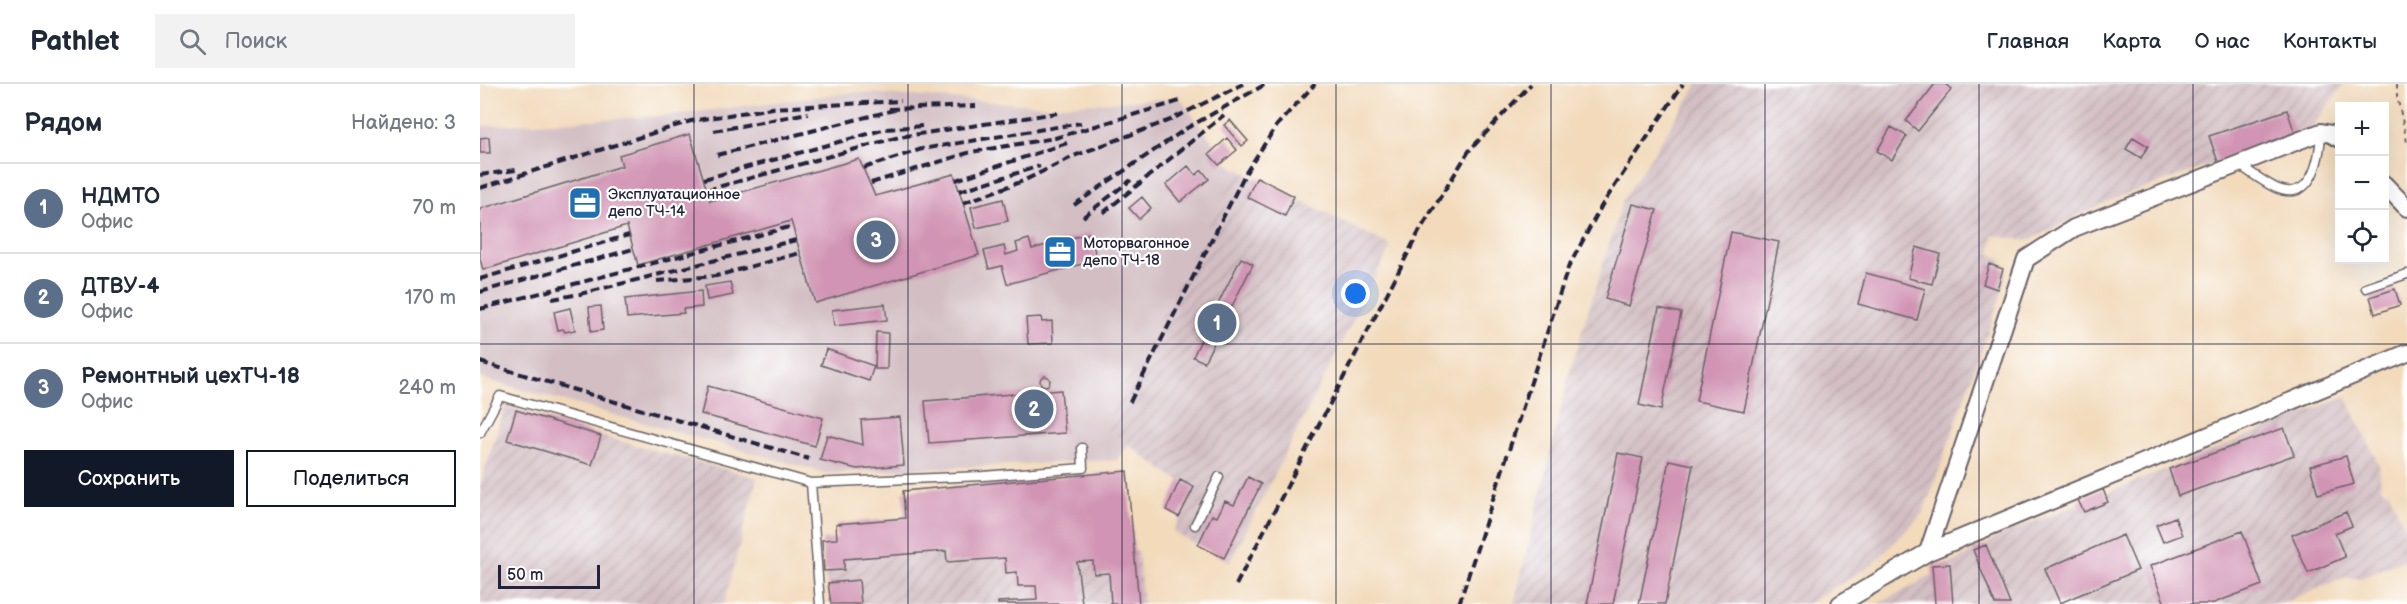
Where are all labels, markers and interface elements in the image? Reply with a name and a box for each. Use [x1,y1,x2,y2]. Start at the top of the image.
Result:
search box [155,14,575,68]
text: Pathlet [30,25,119,58]
icon: search [176,25,209,58]
text: Поиск [224,28,287,55]
text: Главная [1986,29,2069,54]
text: Карта [2102,29,2161,54]
text: О нас [2194,29,2250,54]
text: Контакты [2283,29,2377,54]
map controls [2335,102,2389,264]
button: + [2335,102,2389,156]
text: Рядом [24,108,102,139]
text: Найдено: 3 [351,111,456,135]
button: − [2335,156,2389,210]
text: НДМТО [81,183,160,210]
office icon: Эксплуатационное депо ТЧ-14 [567,185,603,221]
place label: Эксплуатационное депо ТЧ-14 [608,185,740,221]
text: 1 [39,196,48,220]
text: 70 m [412,196,456,220]
text: Офис [81,210,133,234]
button: locate [2335,210,2389,264]
pin: 3 [856,218,896,262]
office icon: Моторвагонное депо ТЧ-18 [1042,234,1078,270]
place label: Моторвагонное депо ТЧ-18 [1083,234,1189,270]
text: ДТВУ-4 [81,273,159,300]
your location [1341,279,1370,308]
text: 2 [38,286,49,310]
text: 170 m [405,286,456,310]
text: Офис [81,300,133,324]
pin: 1 [1198,300,1236,346]
text: Ремонтный цехТЧ-18 [81,363,300,390]
text: 3 [38,376,49,400]
text: 240 m [399,376,456,400]
pin: 2 [1014,386,1054,432]
text: Офис [81,390,133,414]
button: Сохранить [24,450,234,507]
button: Поделиться [246,450,456,507]
scale bar [498,562,600,590]
text: 50 m [507,566,543,585]

